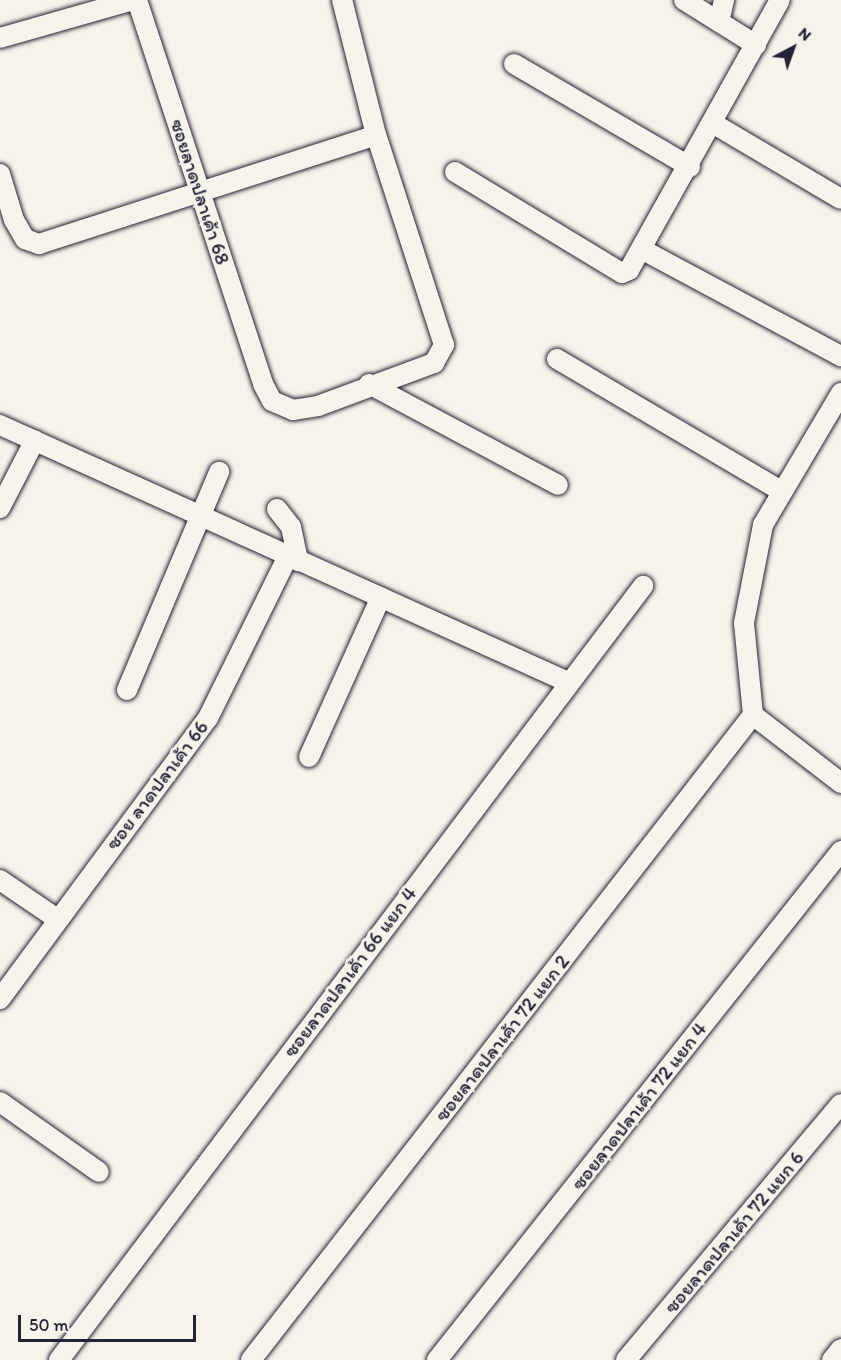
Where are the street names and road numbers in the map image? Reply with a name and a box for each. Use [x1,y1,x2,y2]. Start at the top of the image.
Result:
street label: ซอยลาดปลาเค้า 68 [165,116,235,268]
street label: ซอย ลาดปลาเค้า 66 [101,716,213,854]
street label: ซอยลาดปลาเค้า 66 แยก 4 [278,882,422,1062]
street label: ซอยลาดปลาเค้า 72 แยก 2 [430,950,574,1126]
street label: ซอยลาดปลาเค้า 72 แยก 4 [566,1017,712,1195]
street label: ซอยลาดปลาเค้า 72 แยก 6 [659,1146,809,1318]

